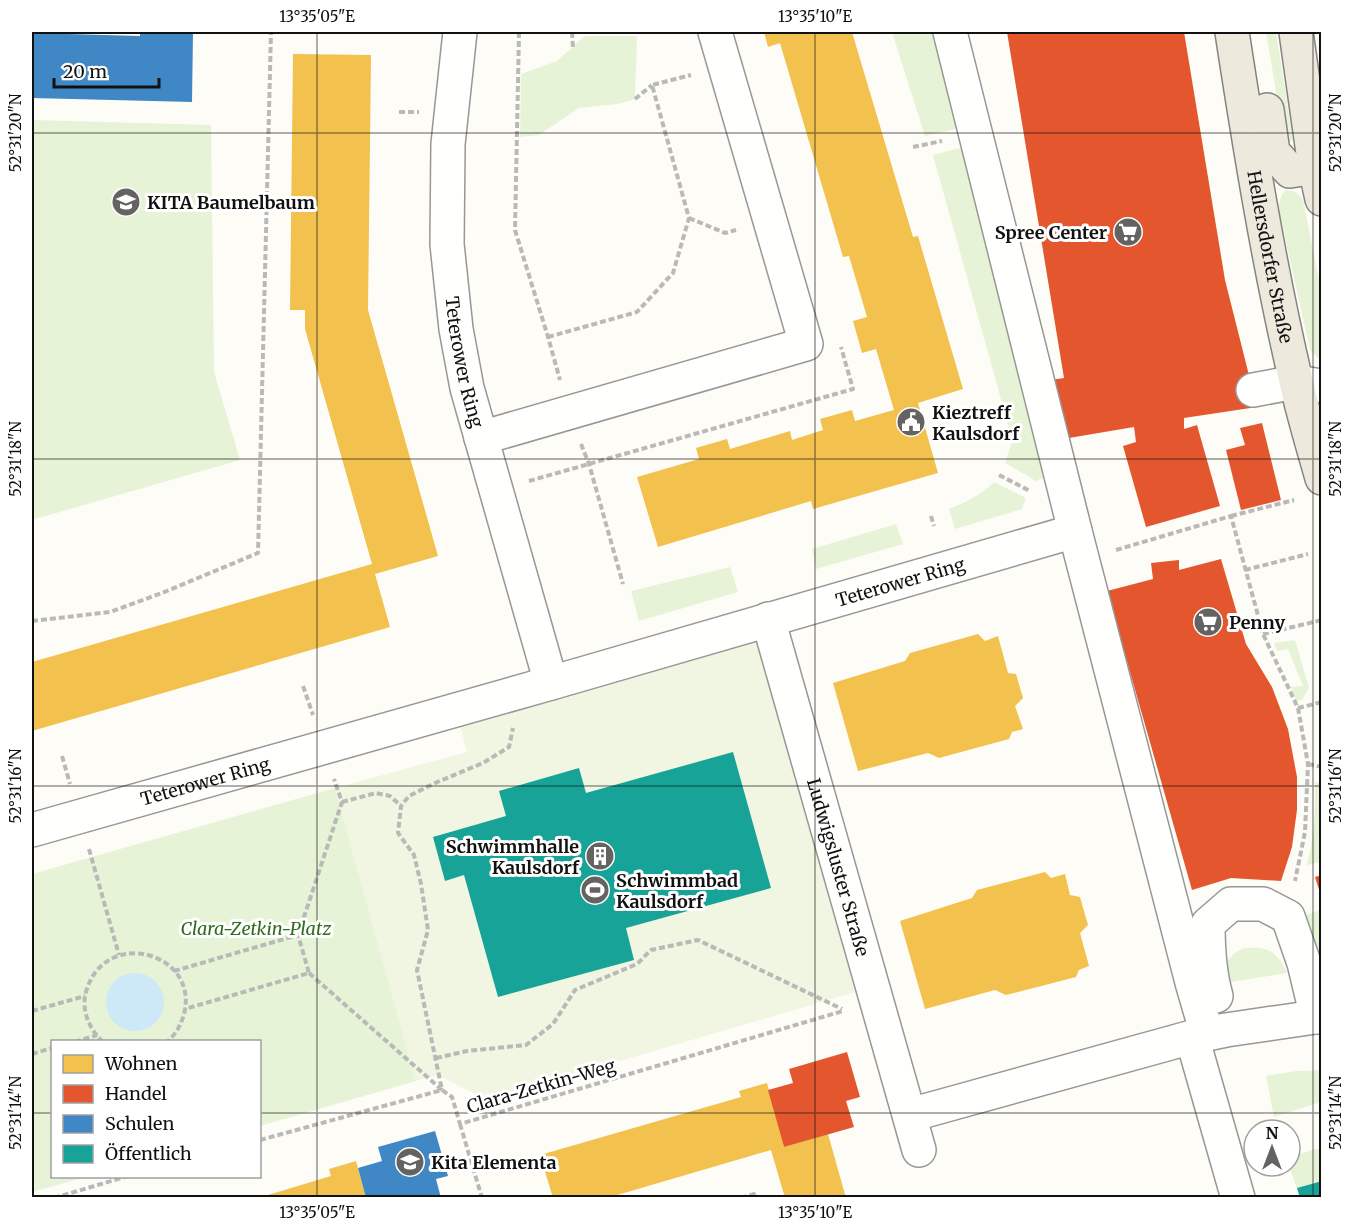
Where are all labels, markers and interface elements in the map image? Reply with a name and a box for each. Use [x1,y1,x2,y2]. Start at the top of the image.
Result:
text: 13°35'05"E [279,7,355,26]
text: 13°35'10"E [778,7,852,26]
scale bar [54,51,159,89]
text: 20 m [63,60,107,83]
text: 52°31'20"N [6,93,25,172]
text: 52°31'20"N [1326,93,1345,172]
street label: Hellersdorfer Straße [1243,169,1299,345]
school or university icon: KITA Baumelbaum [110,186,142,218]
place label: KITA Baumelbaum [147,191,315,214]
supermarket icon: Spree Center [1112,216,1144,248]
place label: Spree Center [995,221,1107,244]
street label: Teterower Ring [441,295,489,430]
place label: Kieztreff Kaulsdorf [932,401,1020,445]
public building icon: Kieztreff Kaulsdorf [895,406,927,438]
text: 52°31'18"N [6,421,25,497]
text: 52°31'18"N [1326,421,1345,497]
street label: Teterower Ring [833,552,968,611]
supermarket icon: Penny [1192,606,1224,638]
place label: Penny [1229,611,1285,634]
text: 52°31'16"N [6,748,25,823]
text: 52°31'16"N [1326,748,1345,823]
street label: Teterower Ring [138,752,273,810]
street label: Ludwigsluster Straße [802,775,875,959]
place label: Schwimmhalle Kaulsdorf [446,835,580,879]
building icon: Schwimmhalle Kaulsdorf [584,840,616,872]
place label: Schwimmbad Kaulsdorf [616,869,738,913]
sports icon: Schwimmbad Kaulsdorf [579,874,611,906]
park label: Clara-Zetkin-Platz [181,917,332,940]
legend [51,1040,261,1178]
text: Wohnen [104,1052,178,1075]
street label: Clara-Zetkin-Weg [464,1054,618,1118]
text: 52°31'14"N [6,1076,25,1150]
text: 52°31'14"N [1326,1076,1345,1150]
text: Handel [105,1082,167,1105]
text: Schulen [105,1112,174,1135]
north arrow [1242,1118,1302,1178]
text: N [1266,1123,1279,1143]
text: Öffentlich [105,1142,192,1165]
school or university icon: Kita Elementa [394,1146,426,1178]
place label: Kita Elementa [431,1151,557,1174]
text: 13°35'05"E [279,1203,355,1222]
text: 13°35'10"E [778,1203,852,1222]

